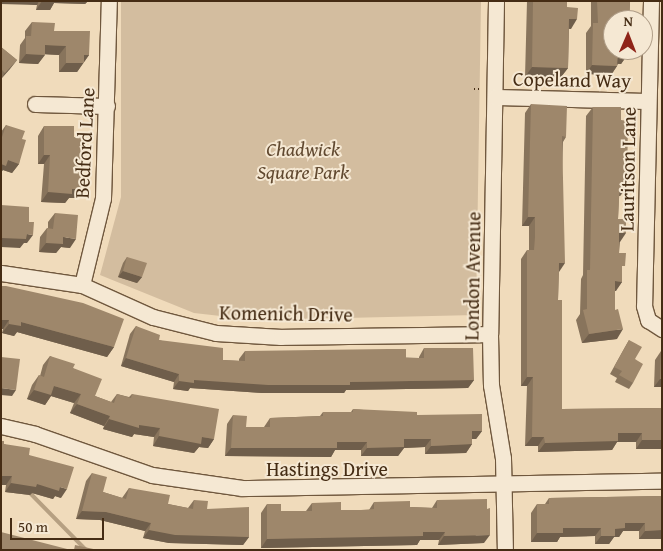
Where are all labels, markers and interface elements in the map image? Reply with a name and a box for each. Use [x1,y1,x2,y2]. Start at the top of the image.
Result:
north arrow [603,10,653,60]
text: N [623,11,633,31]
street label: Copeland Way [513,66,631,92]
street label: Bedford Lane [69,87,99,199]
street label: Lauritson Lane [614,107,640,231]
park label: Chadwick Square Park [257,136,349,183]
street label: London Avenue [459,211,485,341]
street label: Komenich Drive [219,300,353,326]
street label: Hastings Drive [266,456,388,480]
scale bar [12,508,106,540]
text: 50 m [18,516,48,537]

